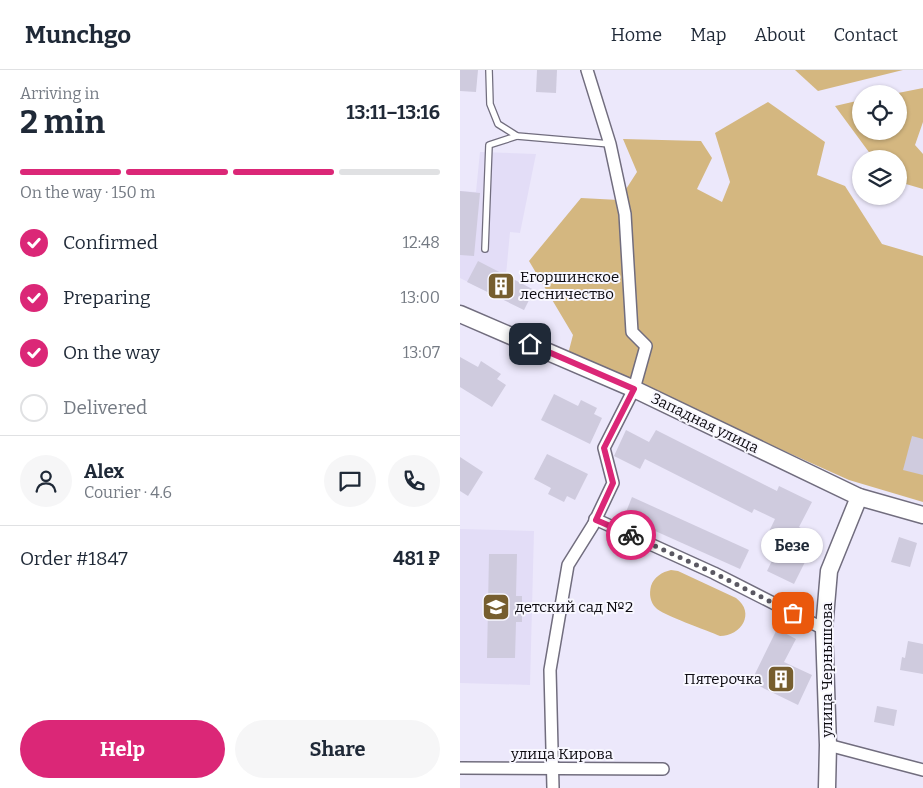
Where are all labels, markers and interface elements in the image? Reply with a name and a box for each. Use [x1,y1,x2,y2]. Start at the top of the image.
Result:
text: Munchgo [25,21,131,49]
text: Home [611,24,662,46]
text: Map [690,24,726,46]
text: About [754,24,805,46]
text: Contact [833,24,898,46]
text: Arriving in [20,84,99,103]
map controls [852,85,907,205]
button: locate [852,85,907,140]
text: 13:11–13:16 [346,101,440,124]
text: 2 min [20,103,105,141]
button: layers [852,150,907,205]
text: On the way · 150 m [20,183,155,202]
icon: check [20,229,48,257]
text: Confirmed [63,231,158,254]
text: 12:48 [402,233,440,252]
place label: Егоршинское лесничество [520,268,619,303]
building icon: Егоршинское лесничество [486,271,516,301]
icon: check [20,284,48,312]
text: Preparing [63,286,151,309]
text: 13:00 [400,288,440,307]
pin [509,323,551,365]
icon: home [516,330,544,358]
icon: check [20,339,48,367]
text: On the way [63,341,160,364]
text: 13:07 [403,343,440,362]
street label: Западная улица [648,389,762,457]
text: Delivered [63,396,147,419]
button: person [20,455,72,507]
button: chat [324,455,376,507]
button: phone [388,455,440,507]
text: Alex [84,460,124,483]
text: Courier · 4.6 [84,483,172,502]
courier [606,510,656,560]
icon: bike [617,521,645,549]
callout: Безе [762,528,824,563]
text: Безе [774,536,810,555]
text: Order #1847 [20,547,128,570]
text: 481 ₽ [393,547,440,570]
school or university icon: детский сад №2 [481,592,511,622]
pin [772,592,814,634]
place label: детский сад №2 [515,598,633,616]
icon: bag [779,599,807,627]
street label: улица Чернышова [818,603,836,738]
building icon: Пятерочка [766,664,796,694]
place label: Пятерочка [684,670,762,688]
button: Help [20,720,225,778]
button: Share [235,720,440,778]
street label: улица Кирова [510,745,613,763]

